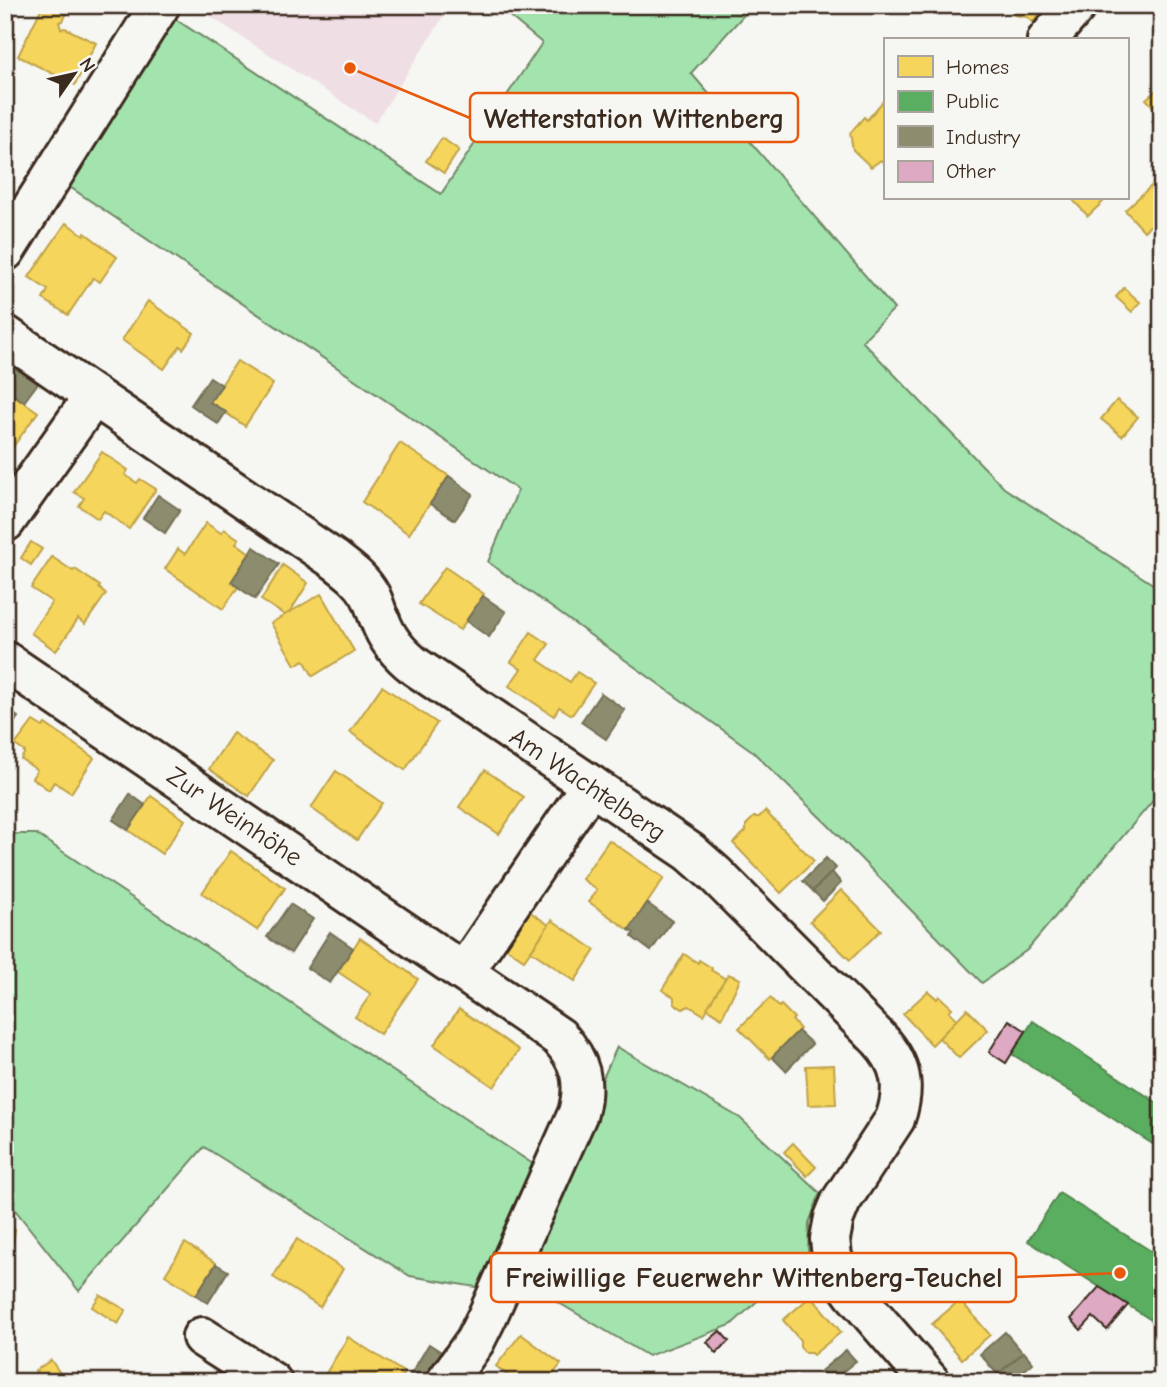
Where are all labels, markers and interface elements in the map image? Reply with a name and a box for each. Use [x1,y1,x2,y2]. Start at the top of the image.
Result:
north arrow [38,38,108,108]
legend [884,38,1128,200]
text: N [75,54,100,76]
text: Homes [946,55,1009,79]
text: Public [946,89,999,113]
callout: Wetterstation Wittenberg [470,93,798,142]
text: Wetterstation Wittenberg [484,103,784,135]
text: Industry [946,125,1021,149]
text: Other [946,159,996,183]
street label: Am Wachtelberg [504,722,671,848]
street label: Zur Weinhöhe [161,761,308,873]
callout: Freiwillige Feuerwehr Wittenberg-Teuchel [491,1253,1016,1302]
text: Freiwillige Feuerwehr Wittenberg-Teuchel [505,1262,1003,1294]

